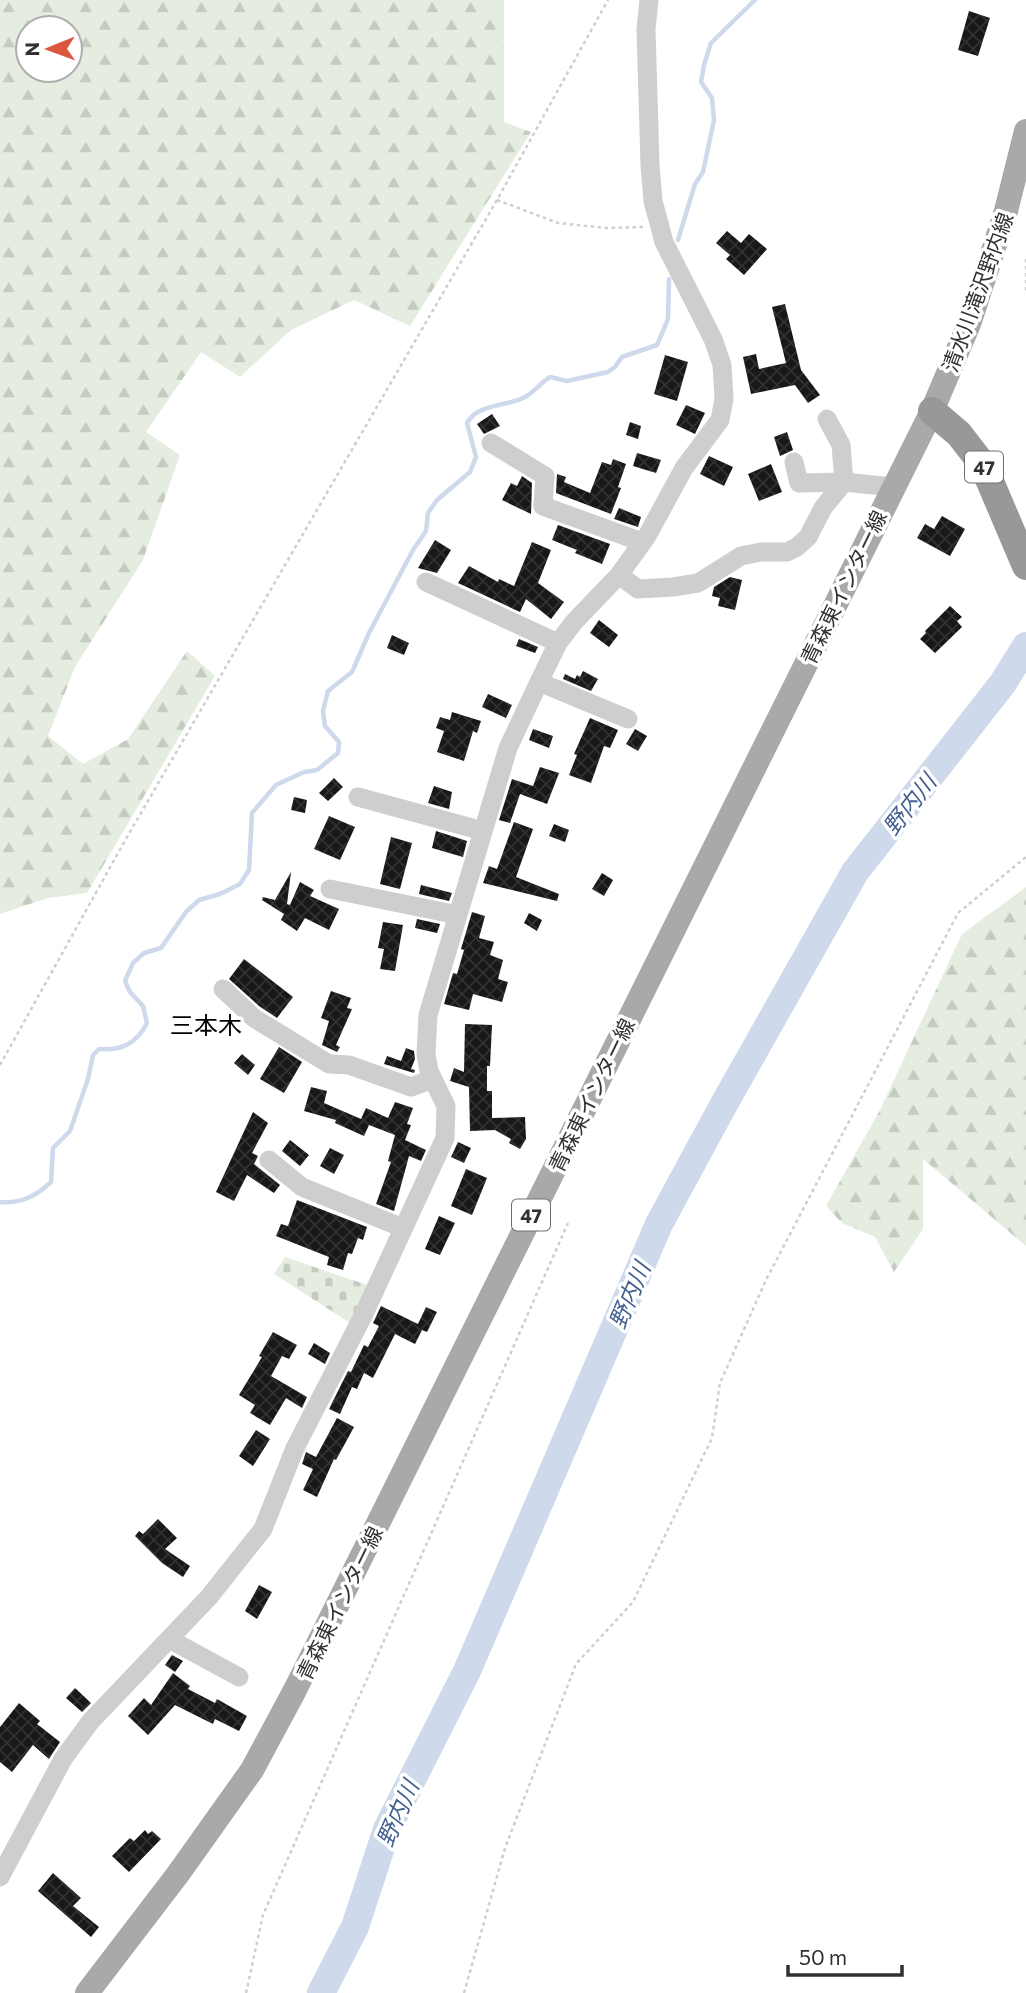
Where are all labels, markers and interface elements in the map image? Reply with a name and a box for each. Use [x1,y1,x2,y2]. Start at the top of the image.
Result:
north arrow [14,14,84,84]
text: N [20,42,43,57]
street label: 清水川滝沢野内線 [937,209,1017,375]
road number: 47 [965,452,1003,482]
street label: 青森東インター線 [795,506,891,668]
water label: 野内川 [877,766,943,840]
district label: 三本木 [170,1010,242,1039]
street label: 青森東インター線 [543,1014,639,1176]
road number: 47 [512,1200,550,1231]
water label: 野内川 [603,1255,657,1332]
street label: 青森東インター線 [291,1522,387,1684]
water label: 野内川 [370,1773,425,1850]
scale bar [788,1934,902,1978]
text: 50 m [799,1944,847,1969]

